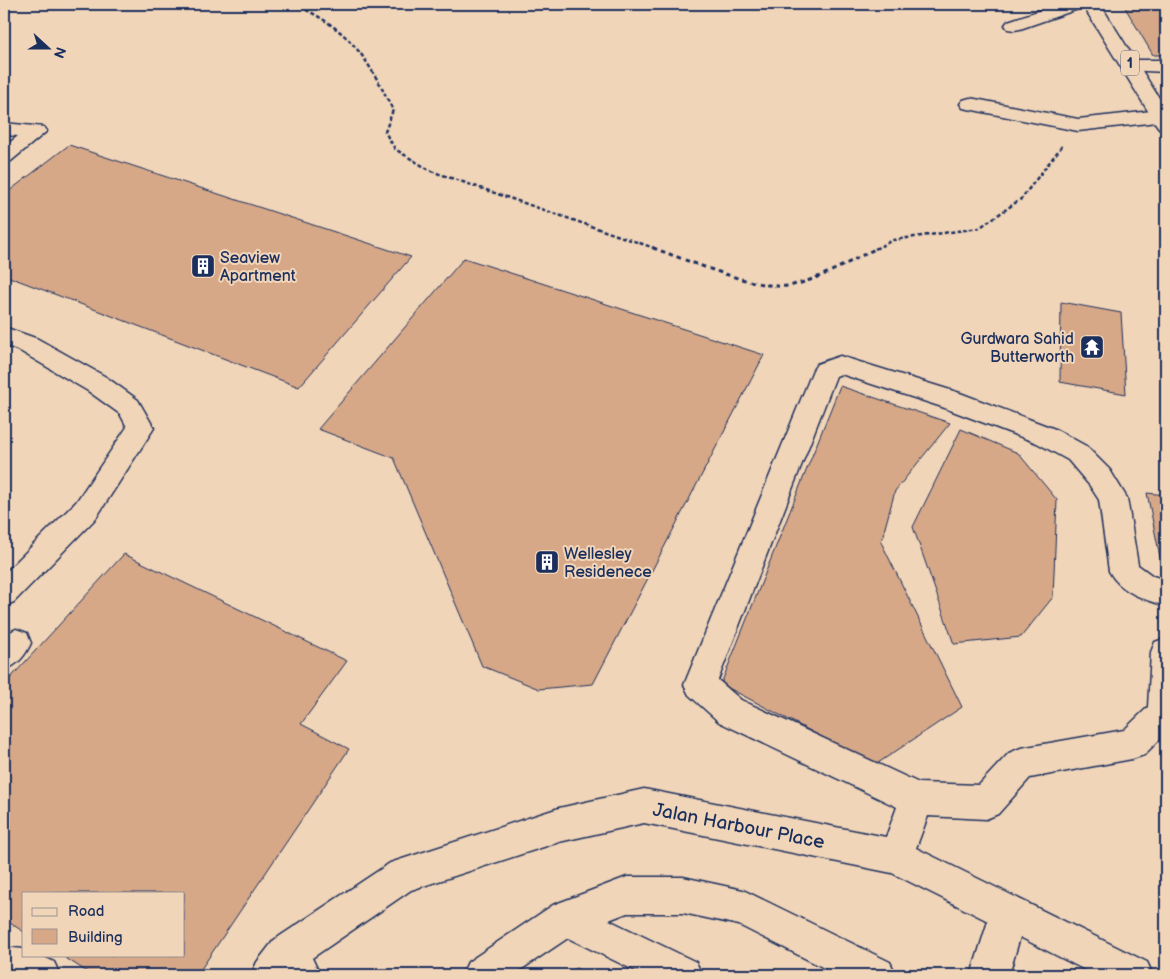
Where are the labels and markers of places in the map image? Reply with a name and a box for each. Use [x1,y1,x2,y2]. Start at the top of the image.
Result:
place label: Seaview Apartment [220,249,296,286]
building icon: Seaview Apartment [190,253,216,279]
place label: Gurdwara Sahid Butterworth [960,330,1074,367]
temple icon: Gurdwara Sahid Butterworth [1079,334,1105,360]
place label: Wellesley Residenece [564,545,652,582]
building icon: Wellesley Residenece [534,549,560,575]

